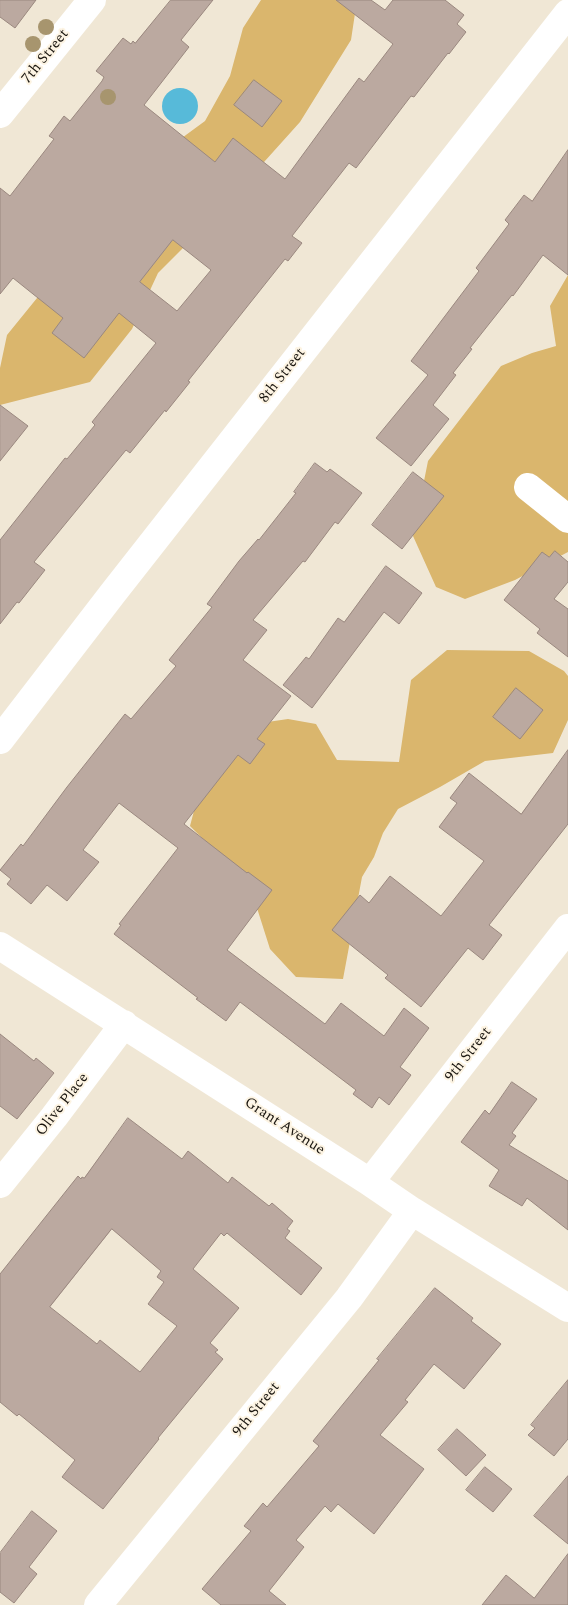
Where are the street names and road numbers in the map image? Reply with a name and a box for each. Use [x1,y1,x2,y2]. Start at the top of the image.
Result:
street label: 7th Street [19,26,73,88]
street label: 8th Street [256,345,310,407]
street label: 9th Street [442,1024,496,1086]
street label: Olive Place [33,1070,93,1140]
street label: Grant Avenue [240,1094,328,1160]
street label: 9th Street [230,1379,284,1441]

